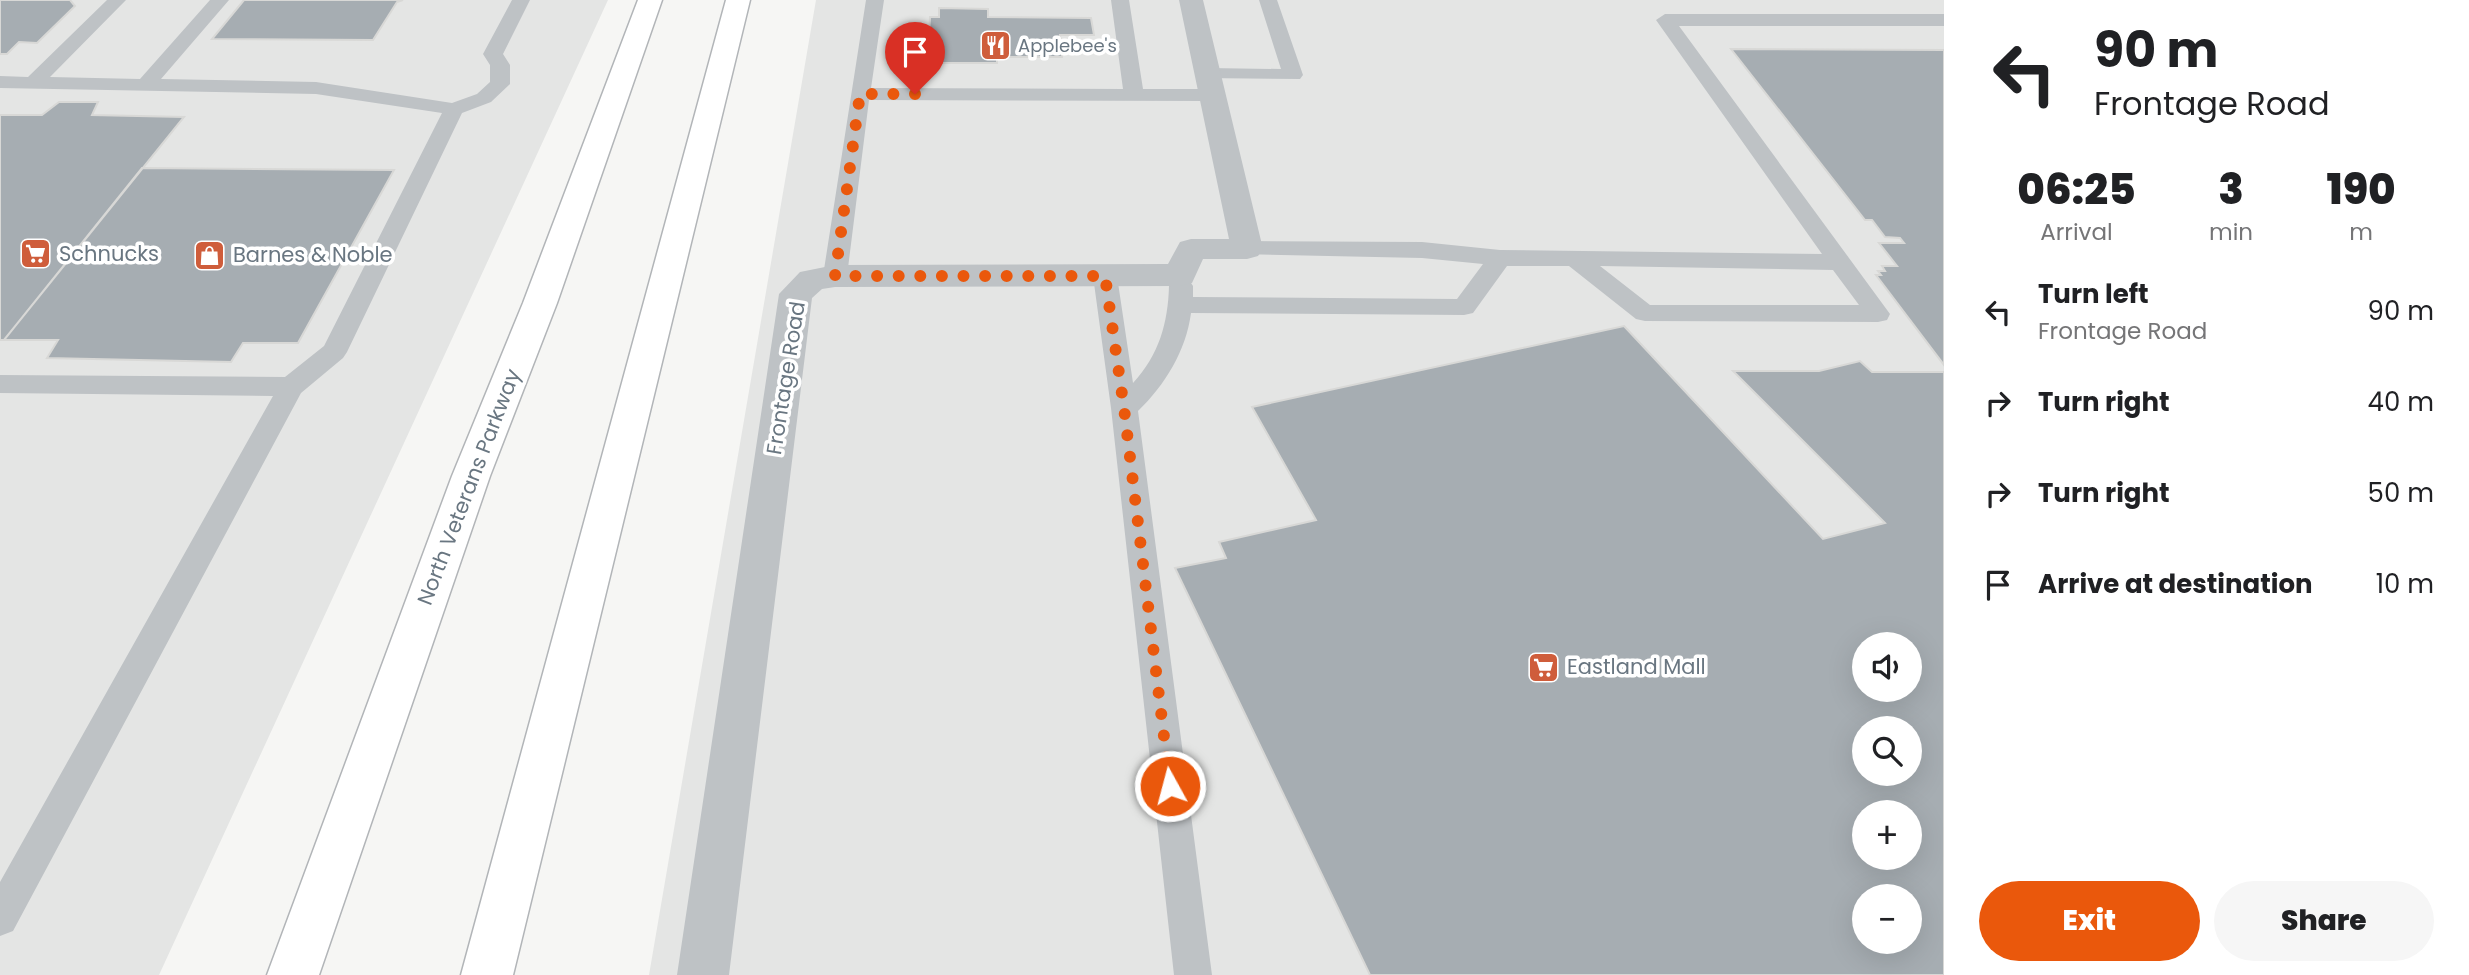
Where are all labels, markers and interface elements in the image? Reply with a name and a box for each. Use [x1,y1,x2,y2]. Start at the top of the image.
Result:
text: 90 m [2094,16,2218,84]
pin [885,22,945,94]
icon: left [1979,28,2070,119]
restaurant icon: Applebee's [978,29,1012,63]
icon: arrive [896,33,934,71]
place label: Applebee's [1018,33,1117,58]
text: Frontage Road [2094,81,2330,126]
text: 06:25 [2017,160,2136,219]
text: 3 [2218,160,2244,219]
text: 190 [2326,160,2396,219]
text: Arrival [2040,216,2113,248]
text: min [2209,216,2253,248]
text: m [2349,216,2373,248]
supermarket icon: Schnucks [19,237,53,271]
shop icon: Barnes & Noble [193,238,227,272]
place label: Schnucks [59,239,159,268]
place label: Barnes & Noble [233,240,393,269]
text: Turn left [2038,276,2149,312]
icon: left [1979,293,2017,331]
text: 90 m [2368,293,2434,329]
street label: Frontage Road [759,299,812,457]
text: Frontage Road [2038,315,2207,347]
street label: North Veterans Parkway [410,364,527,609]
icon: right [1979,384,2017,422]
text: Turn right [2038,384,2170,420]
text: 40 m [2368,384,2434,420]
icon: right [1979,475,2017,513]
text: Turn right [2038,475,2170,511]
text: 50 m [2368,475,2434,511]
icon: arrive [1979,566,2017,604]
text: Arrive at destination [2038,566,2313,602]
text: 10 m [2376,566,2434,602]
map controls [1852,632,1922,954]
button: sound [1852,632,1922,702]
supermarket icon: Eastland Mall [1527,650,1561,684]
place label: Eastland Mall [1567,652,1706,681]
button: search [1852,716,1922,786]
position arrow [1133,749,1207,823]
button: + [1852,800,1922,870]
button: Exit [1979,881,2200,961]
button: Share [2214,881,2434,961]
button: − [1852,884,1922,954]

